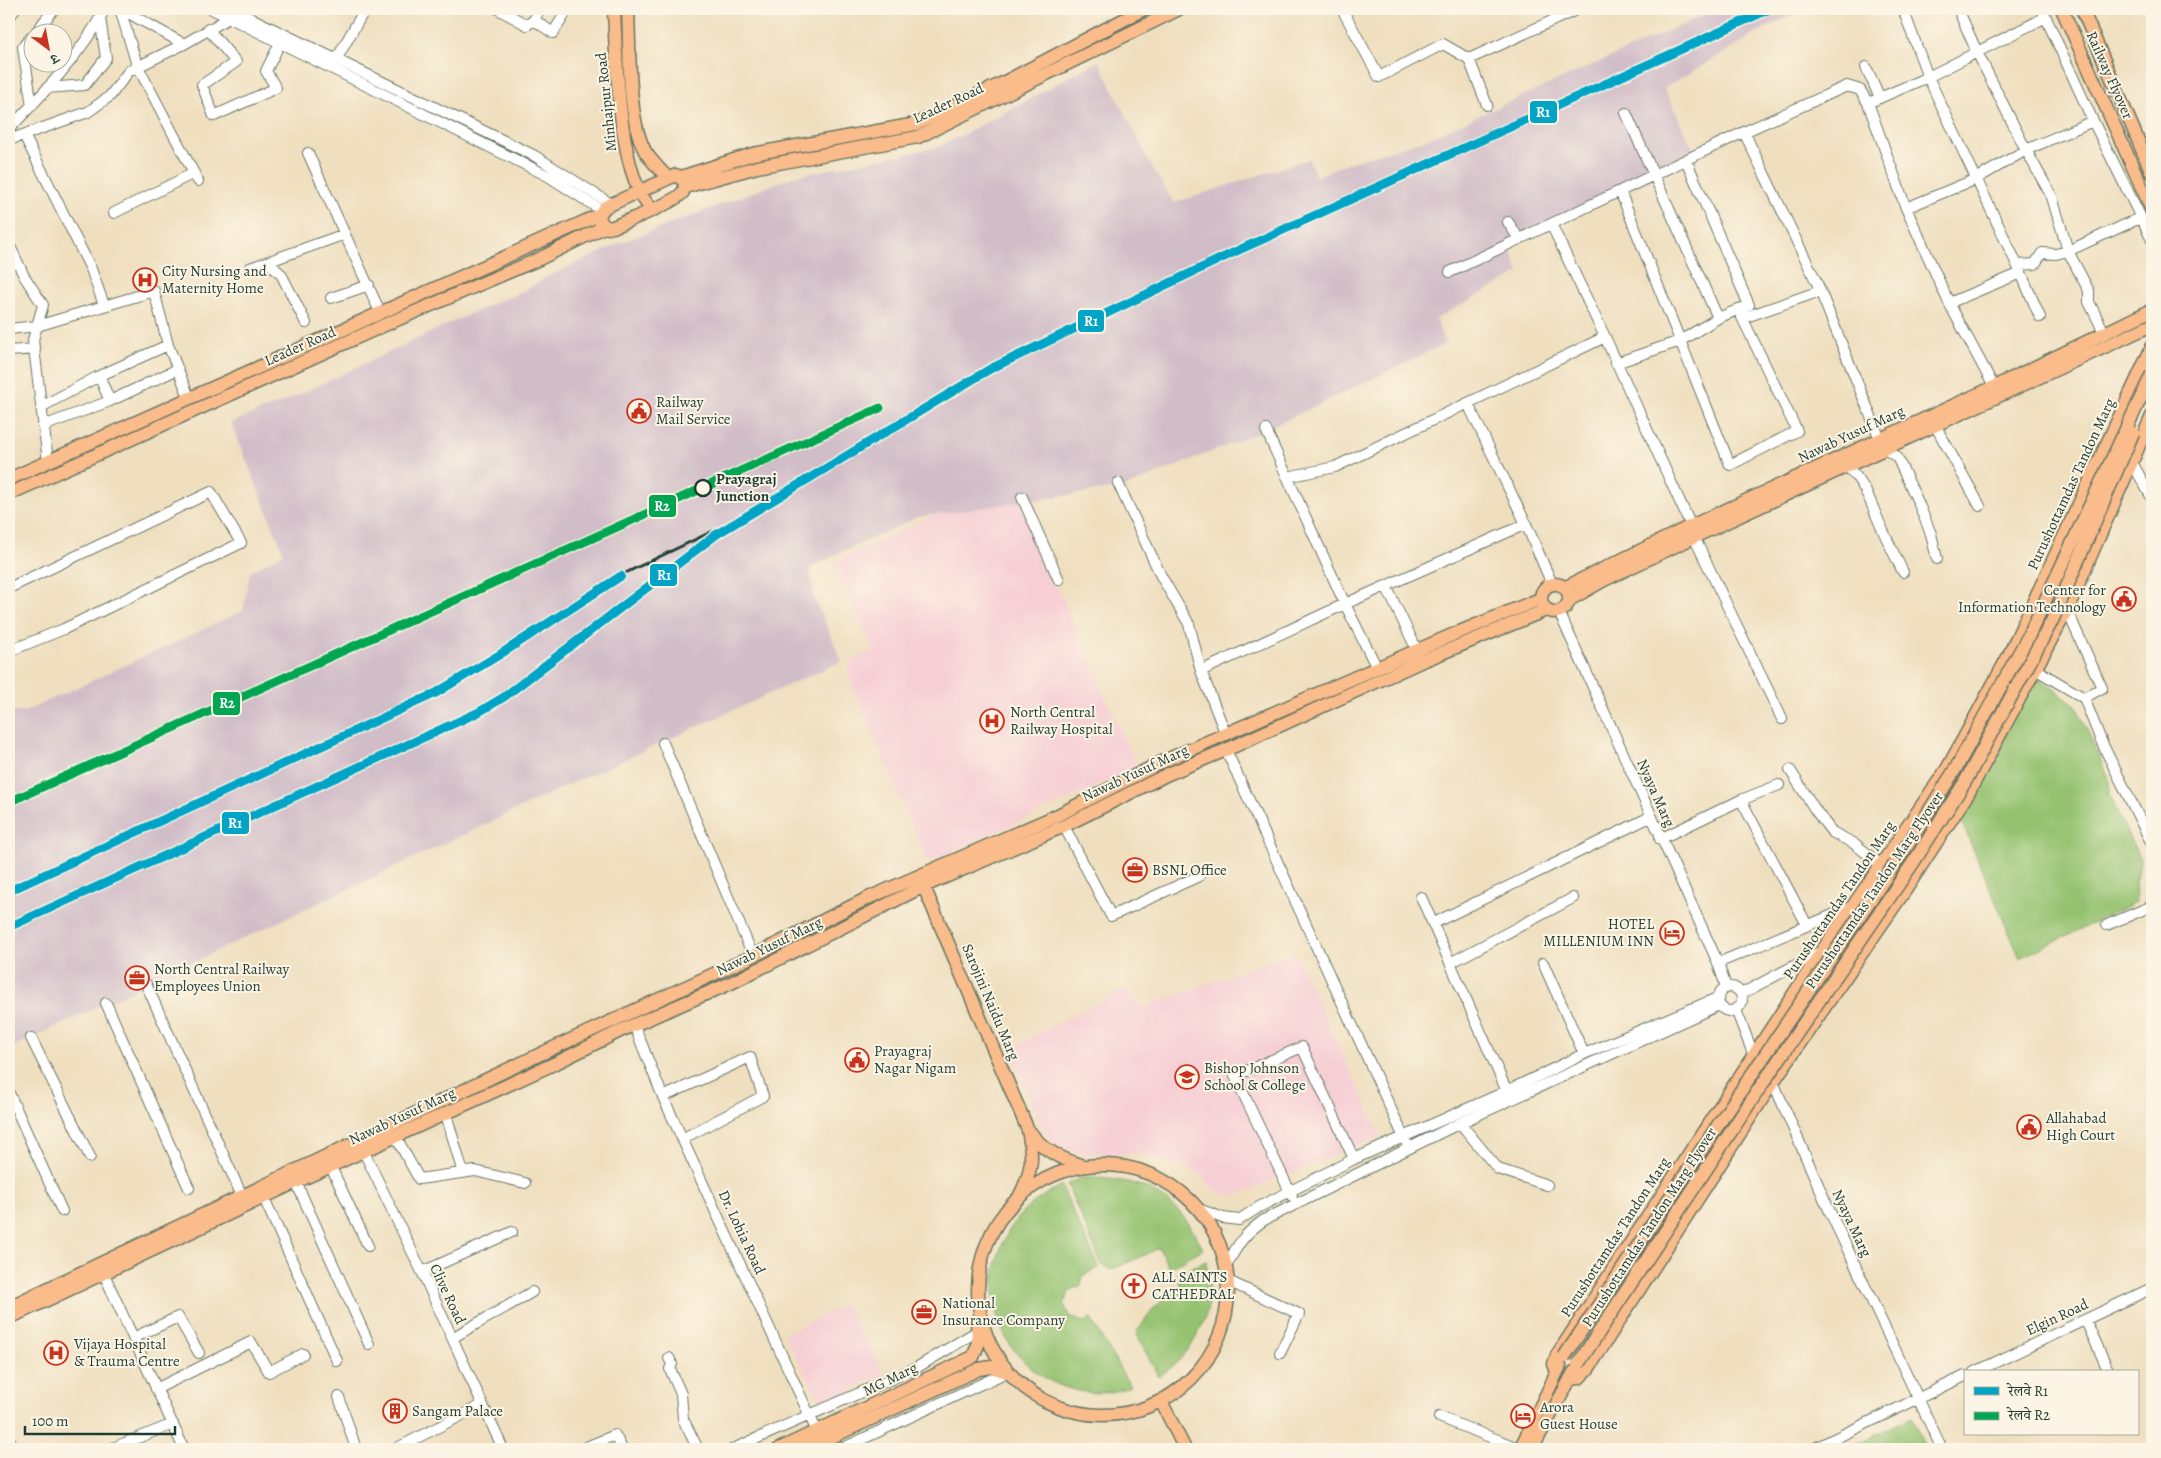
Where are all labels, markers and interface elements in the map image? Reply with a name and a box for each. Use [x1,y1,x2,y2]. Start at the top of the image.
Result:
north arrow [22,22,72,72]
street label: Railway Flyover [2082,28,2138,122]
text: उ [46,48,64,69]
street label: Minhajpur Road [591,50,621,153]
street label: Leader Road [909,77,988,128]
line badge: R1 [1529,100,1558,124]
text: R1 [1536,103,1550,122]
place label: City Nursing and Maternity Home [162,261,268,298]
hospital icon: City Nursing and Maternity Home [132,267,158,293]
line badge: R1 [1077,309,1105,333]
text: R1 [1084,312,1098,331]
street label: Leader Road [261,321,340,371]
place label: Railway Mail Service [656,392,731,429]
street label: Purushottamdas Tandon Marg [2022,394,2120,573]
public building icon: Railway Mail Service [626,398,652,424]
street label: Nawab Yusuf Marg [1794,400,1908,468]
place label: Prayagraj Junction [716,469,777,506]
marker: Prayagraj Junction [694,479,712,497]
line badge: R2 [648,494,677,518]
text: R2 [654,497,670,516]
line badge: R1 [649,563,678,587]
text: R1 [657,566,671,585]
place label: Center for Information Technology [1958,580,2106,617]
public building icon: Center for Information Technology [2111,586,2137,612]
line badge: R2 [212,691,241,716]
text: R2 [219,694,235,713]
place label: North Central Railway Hospital [1010,702,1113,739]
hospital icon: North Central Railway Hospital [979,708,1005,734]
street label: Nawab Yusuf Marg [1078,739,1192,807]
street label: Nyaya Marg [1632,756,1680,831]
street label: Purushottamdas Tandon Marg Flyover [1801,788,1947,992]
line badge: R1 [221,811,250,835]
text: R1 [228,814,242,833]
street label: Purushottamdas Tandon Marg [1779,817,1899,983]
office icon: BSNL Office [1122,857,1148,883]
place label: BSNL Office [1152,860,1227,880]
street label: Nawab Yusuf Marg [713,911,826,980]
place label: HOTEL MILLENIUM INN [1543,914,1654,951]
hotel icon: HOTEL MILLENIUM INN [1659,920,1685,946]
street label: Sarojini Naidu Marg [957,941,1025,1064]
place label: North Central Railway Employees Union [154,959,290,996]
office icon: North Central Railway Employees Union [124,965,150,991]
place label: Prayagraj Nagar Nigam [874,1041,957,1078]
public building icon: Prayagraj Nagar Nigam [844,1047,870,1073]
place label: Bishop Johnson School & College [1204,1058,1306,1095]
school or university icon: Bishop Johnson School & College [1174,1064,1200,1090]
street label: Nawab Yusuf Marg [345,1082,459,1150]
place label: Allahabad High Court [2045,1108,2115,1145]
public building icon: Allahabad High Court [2016,1114,2042,1140]
street label: Purushottamdas Tandon Marg Flyover [1578,1124,1720,1330]
street label: Purushottamdas Tandon Marg [1556,1154,1674,1320]
street label: Nyaya Marg [1828,1186,1877,1261]
street label: Dr. Lohia Road [714,1187,771,1278]
street label: Clive Road [425,1260,471,1328]
place label: ALL SAINTS CATHEDRAL [1151,1267,1235,1304]
church icon: ALL SAINTS CATHEDRAL [1121,1273,1147,1299]
place label: National Insurance Company [942,1293,1065,1330]
street label: Elgin Road [2023,1293,2092,1340]
office icon: National Insurance Company [911,1299,937,1325]
place label: Vijaya Hospital & Trauma Centre [73,1334,180,1371]
hospital icon: Vijaya Hospital & Trauma Centre [43,1340,69,1366]
street label: MG Marg [859,1357,921,1401]
legend [1964,1370,2138,1436]
text: रेलवे R1 [2006,1381,2048,1401]
place label: Arora Guest House [1539,1397,1618,1434]
building icon: Sangam Palace [382,1398,408,1424]
place label: Sangam Palace [412,1401,503,1421]
scale bar [25,1403,175,1435]
hotel icon: Arora Guest House [1510,1403,1536,1429]
text: रेलवे R2 [2006,1405,2050,1425]
text: 100 m [32,1411,69,1431]

